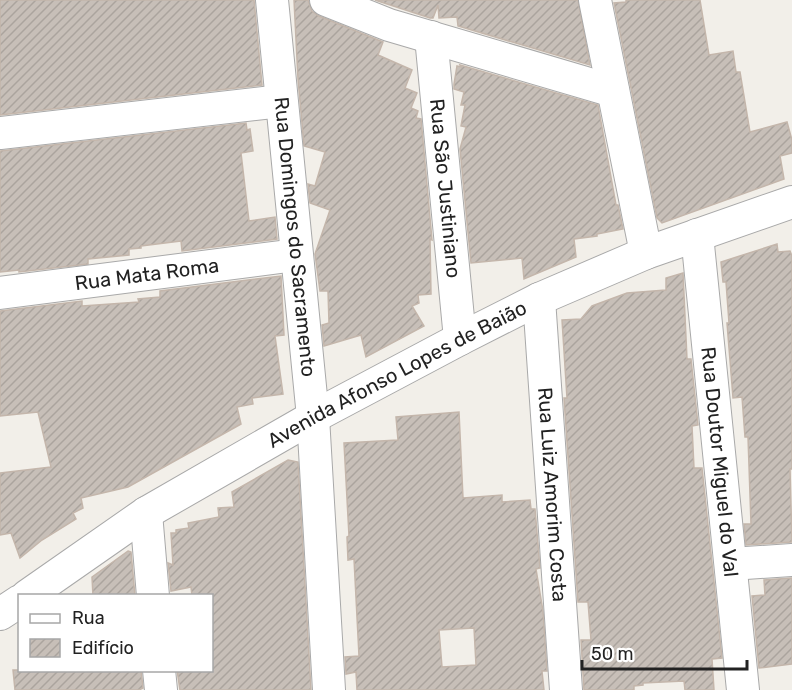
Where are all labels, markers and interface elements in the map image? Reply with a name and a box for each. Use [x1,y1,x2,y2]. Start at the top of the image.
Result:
street label: Rua Domingos do Sacramento [270,96,321,378]
street label: Rua São Justiniano [425,97,466,279]
street label: Rua Mata Roma [73,253,220,295]
street label: Avenida Afonso Lopes de Baião [263,295,531,453]
street label: Rua Doutor Miguel do Val [696,346,743,578]
street label: Rua Luiz Amorim Costa [533,386,572,603]
legend [18,594,213,672]
text: Rua [72,607,105,629]
scale bar [582,633,747,671]
text: Edifício [72,637,134,659]
text: 50 m [591,643,634,665]

